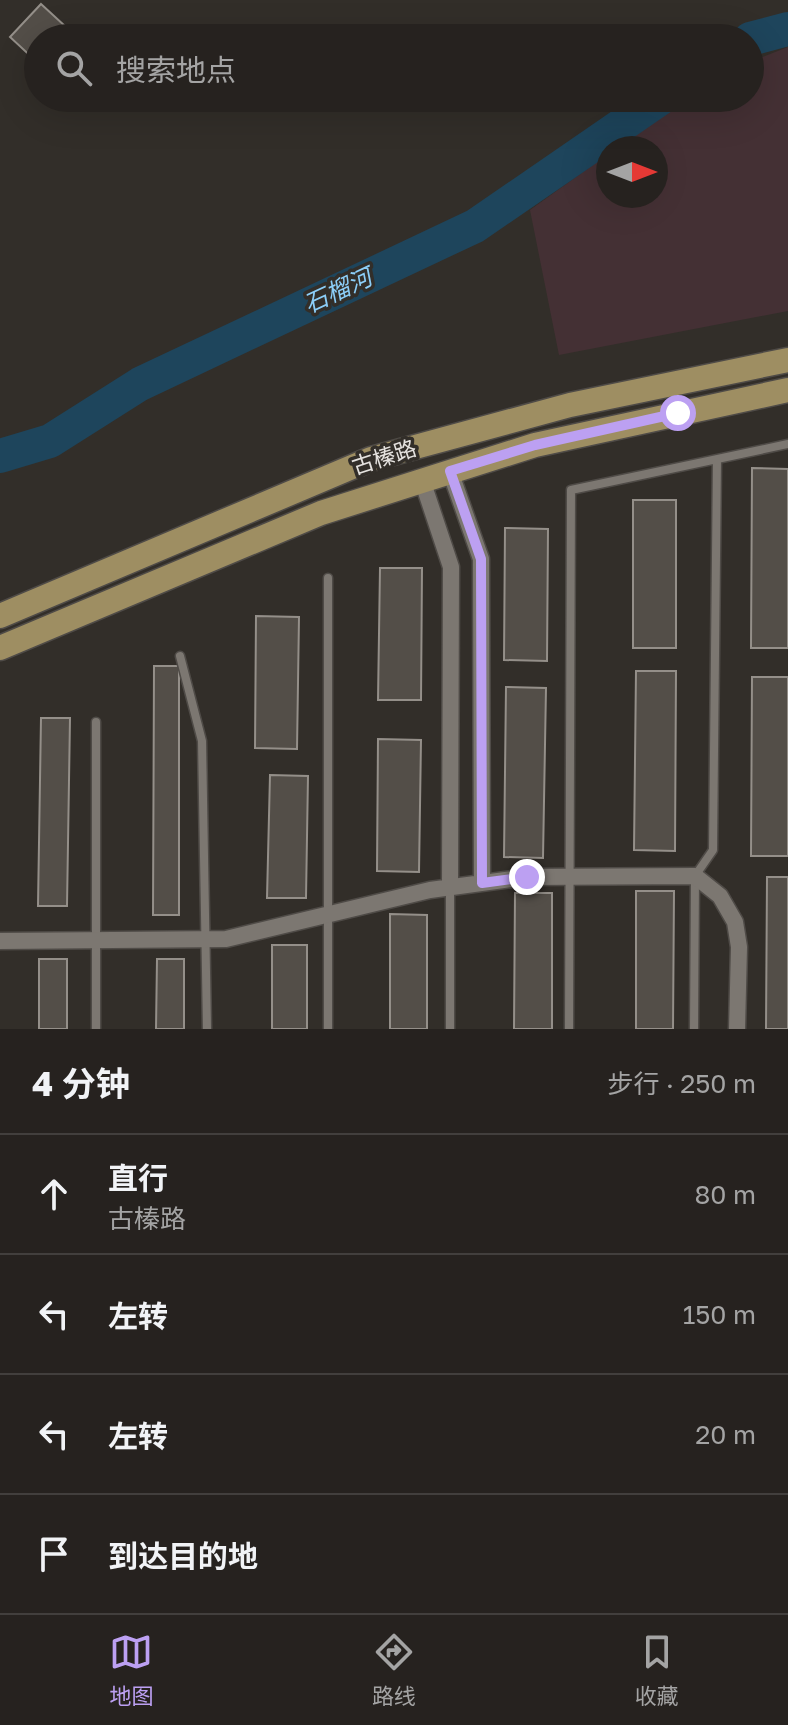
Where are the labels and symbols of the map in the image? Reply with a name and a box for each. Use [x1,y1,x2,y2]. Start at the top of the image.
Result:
north arrow [596,136,668,208]
water label: 石榴河 [299,260,380,318]
route start [660,395,696,431]
street label: 古榛路 [348,433,419,480]
route end [509,859,545,895]

